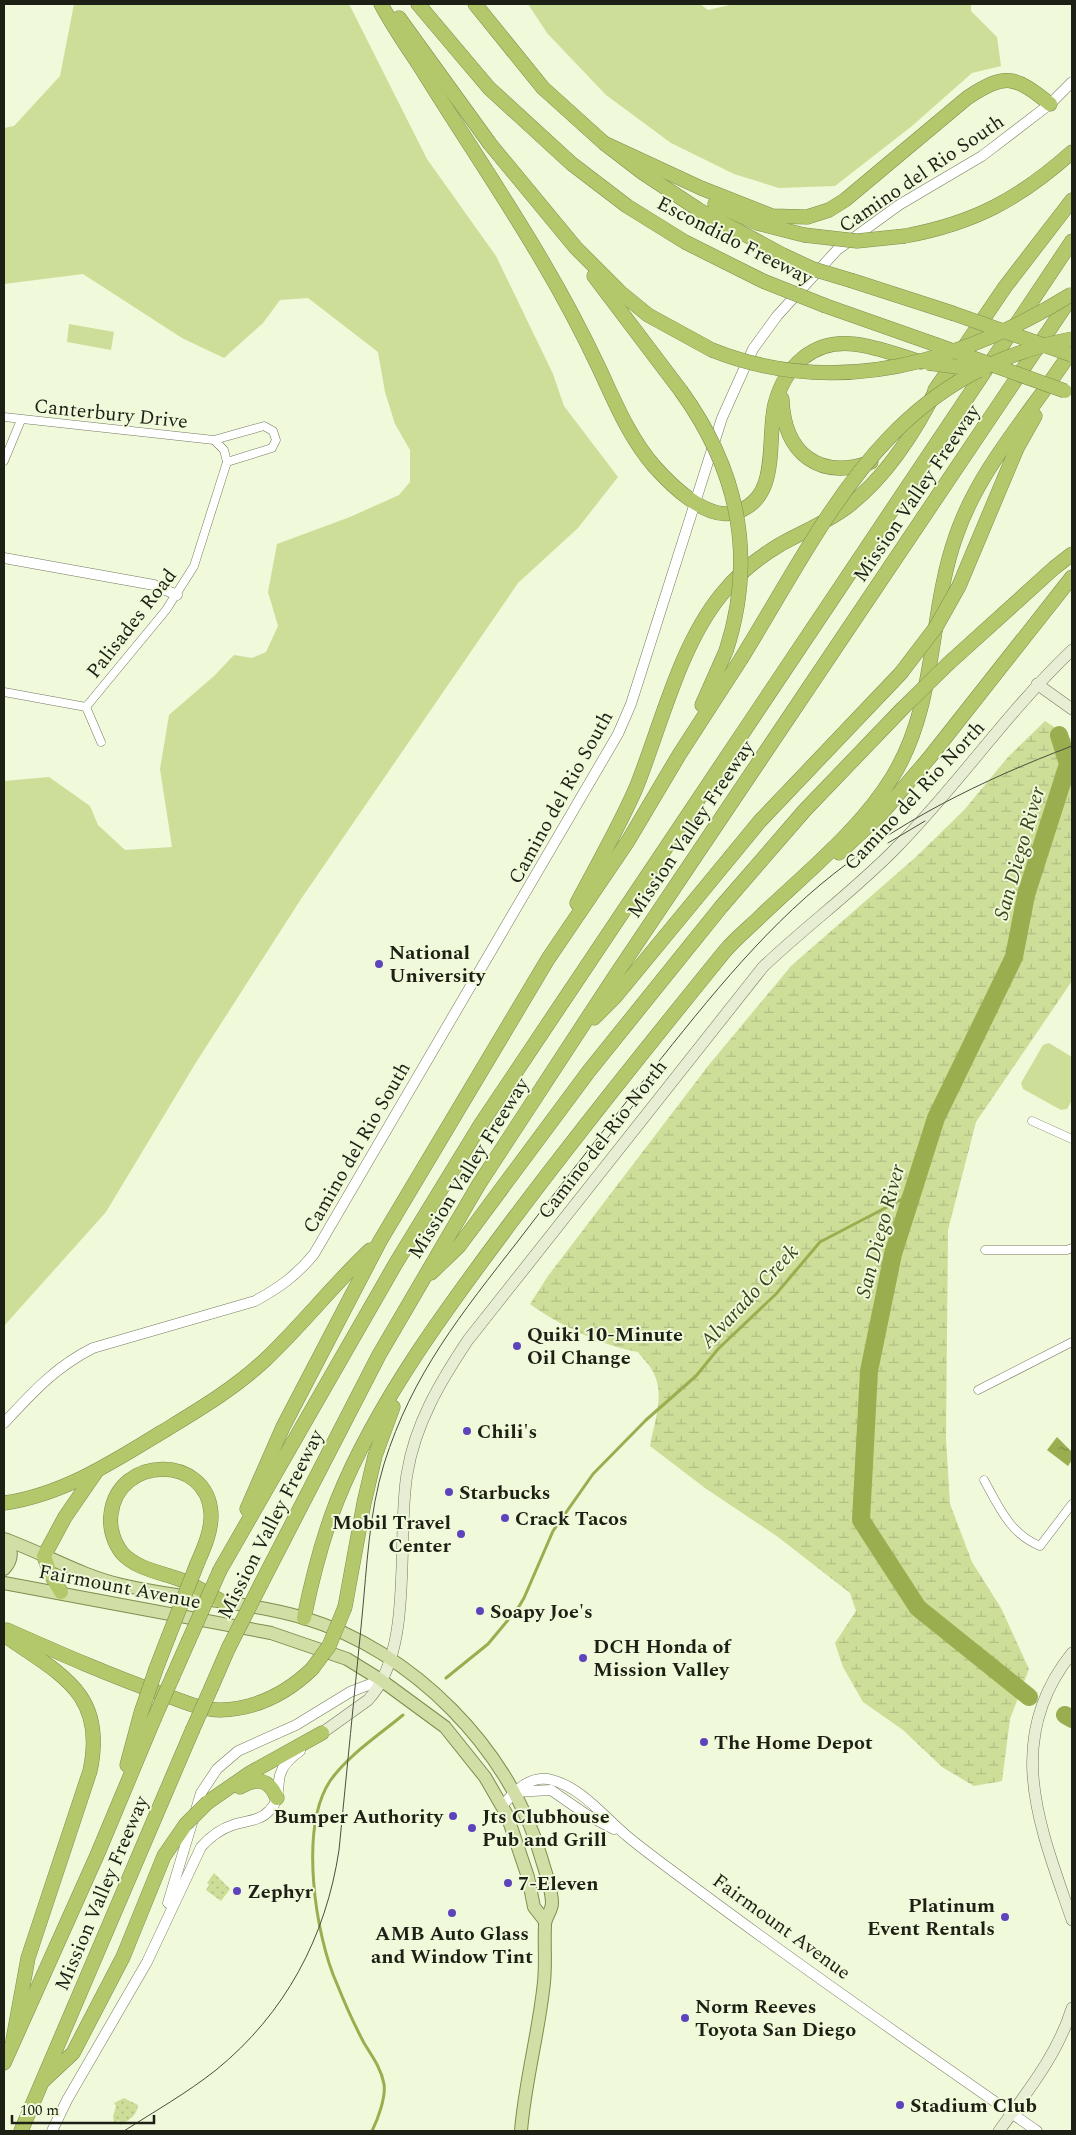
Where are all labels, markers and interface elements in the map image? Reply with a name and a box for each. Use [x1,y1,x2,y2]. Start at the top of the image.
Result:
street label: Camino del Rio South [833,107,1010,240]
street label: Escondido Freeway [651,189,819,294]
street label: Canterbury Drive [32,391,189,437]
street label: Mission Valley Freeway [846,397,988,589]
street label: Palisades Road [79,562,184,685]
street label: Camino del Rio South [501,705,621,890]
street label: Camino del Rio North [837,714,992,877]
street label: Mission Valley Freeway [620,733,762,925]
water label: San Diego River [986,782,1054,924]
place label: National University [389,938,487,991]
marker: National University [373,958,385,970]
street label: Camino del Rio North [531,1053,675,1226]
street label: Camino del Rio South [295,1056,418,1239]
street label: Mission Valley Freeway [401,1071,538,1265]
water label: San Diego River [848,1160,914,1302]
water label: Alvarado Creek [692,1237,807,1357]
place label: Quiki 10-Minute Oil Change [527,1320,683,1373]
marker: Quiki 10-Minute Oil Change [511,1340,523,1352]
place label: Chili's [477,1417,537,1447]
street label: Mission Valley Freeway [210,1423,332,1624]
marker: Chili's [461,1425,473,1437]
place label: Starbucks [459,1478,551,1508]
marker: Starbucks [443,1486,455,1498]
place label: Crack Tacos [515,1504,628,1534]
place label: Mobil Travel Center [332,1508,451,1561]
marker: Crack Tacos [499,1512,511,1524]
marker: Mobil Travel Center [455,1528,467,1540]
street label: Fairmount Avenue [36,1557,204,1617]
place label: Soapy Joe's [490,1597,593,1627]
marker: Soapy Joe's [474,1605,486,1617]
place label: DCH Honda of Mission Valley [593,1632,732,1685]
marker: DCH Honda of Mission Valley [577,1652,589,1664]
place label: The Home Depot [714,1728,873,1758]
marker: The Home Depot [698,1736,710,1748]
street label: Mission Valley Freeway [47,1790,157,1995]
place label: Bumper Authority [273,1802,444,1832]
place label: Jts Clubhouse Pub and Grill [482,1802,610,1855]
marker: Bumper Authority [447,1810,459,1822]
marker: Jts Clubhouse Pub and Grill [466,1822,478,1834]
street label: Fairmount Avenue [706,1866,857,1987]
place label: 7-Eleven [518,1869,599,1899]
place label: Zephyr [247,1877,314,1907]
marker: 7-Eleven [502,1877,514,1889]
marker: Zephyr [231,1885,243,1897]
place label: Platinum Event Rentals [867,1891,995,1944]
marker: AMB Auto Glass and Window Tint [446,1907,458,1919]
marker: Platinum Event Rentals [999,1911,1011,1923]
place label: AMB Auto Glass and Window Tint [371,1919,533,1972]
place label: Norm Reeves Toyota San Diego [695,1992,856,2045]
marker: Norm Reeves Toyota San Diego [679,2012,691,2024]
place label: Stadium Club [910,2091,1037,2121]
scale bar [12,2092,155,2124]
text: 100 m [20,2099,59,2122]
marker: Stadium Club [894,2099,906,2111]

